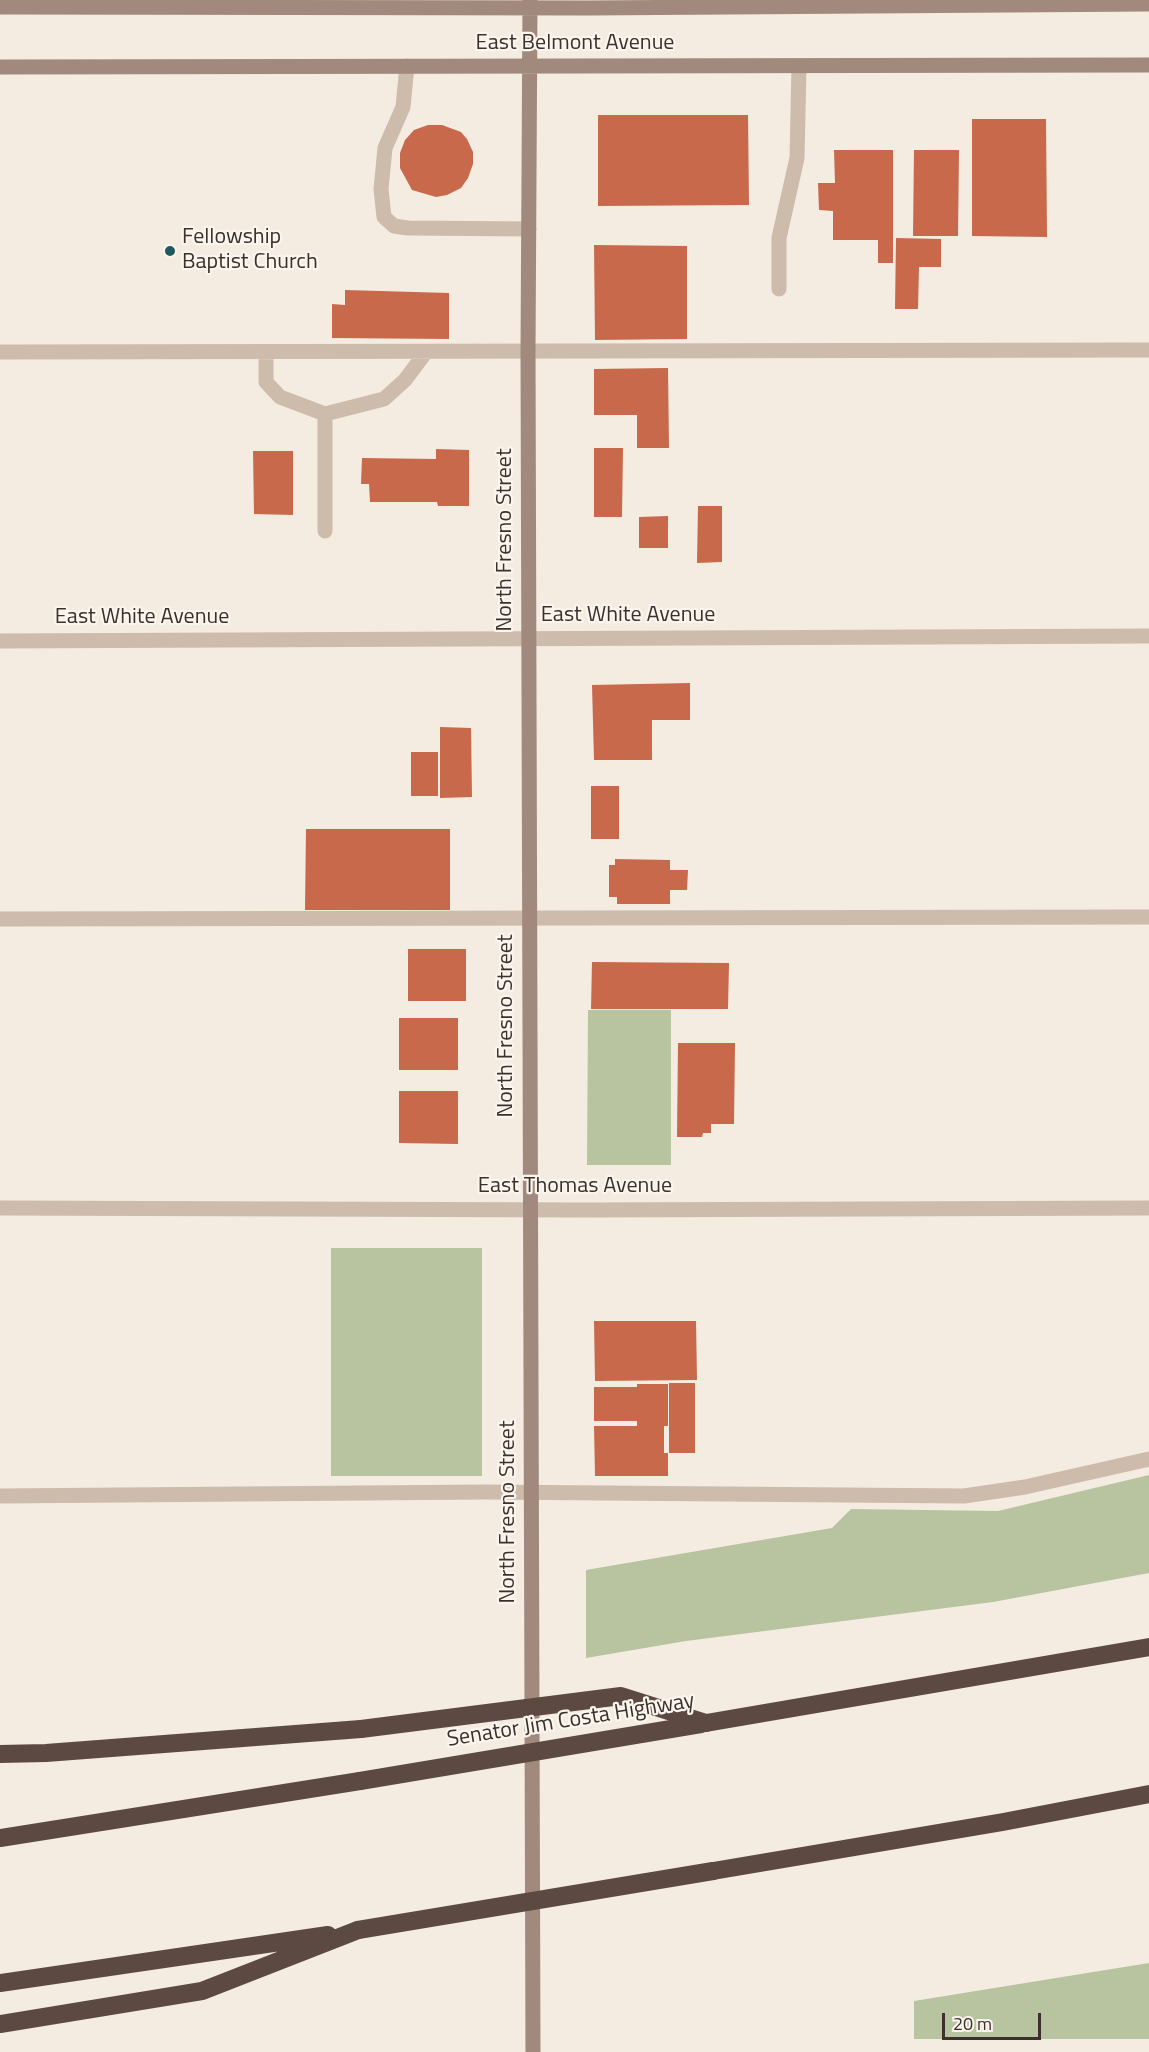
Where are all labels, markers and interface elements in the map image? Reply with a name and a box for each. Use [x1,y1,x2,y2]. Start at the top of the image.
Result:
street label: East Belmont Avenue [476,31,674,57]
place label: Fellowship Baptist Church [182,225,318,276]
marker: Fellowship Baptist Church [163,244,177,258]
street label: North Fresno Street [493,448,519,632]
street label: East White Avenue [541,603,715,629]
street label: East White Avenue [55,605,229,631]
street label: North Fresno Street [494,934,520,1118]
street label: East Thomas Avenue [478,1174,672,1200]
street label: North Fresno Street [496,1420,522,1604]
street label: Senator Jim Costa Highway [445,1688,697,1754]
scale bar [945,2001,1044,2039]
text: 20 m [953,2010,992,2037]

